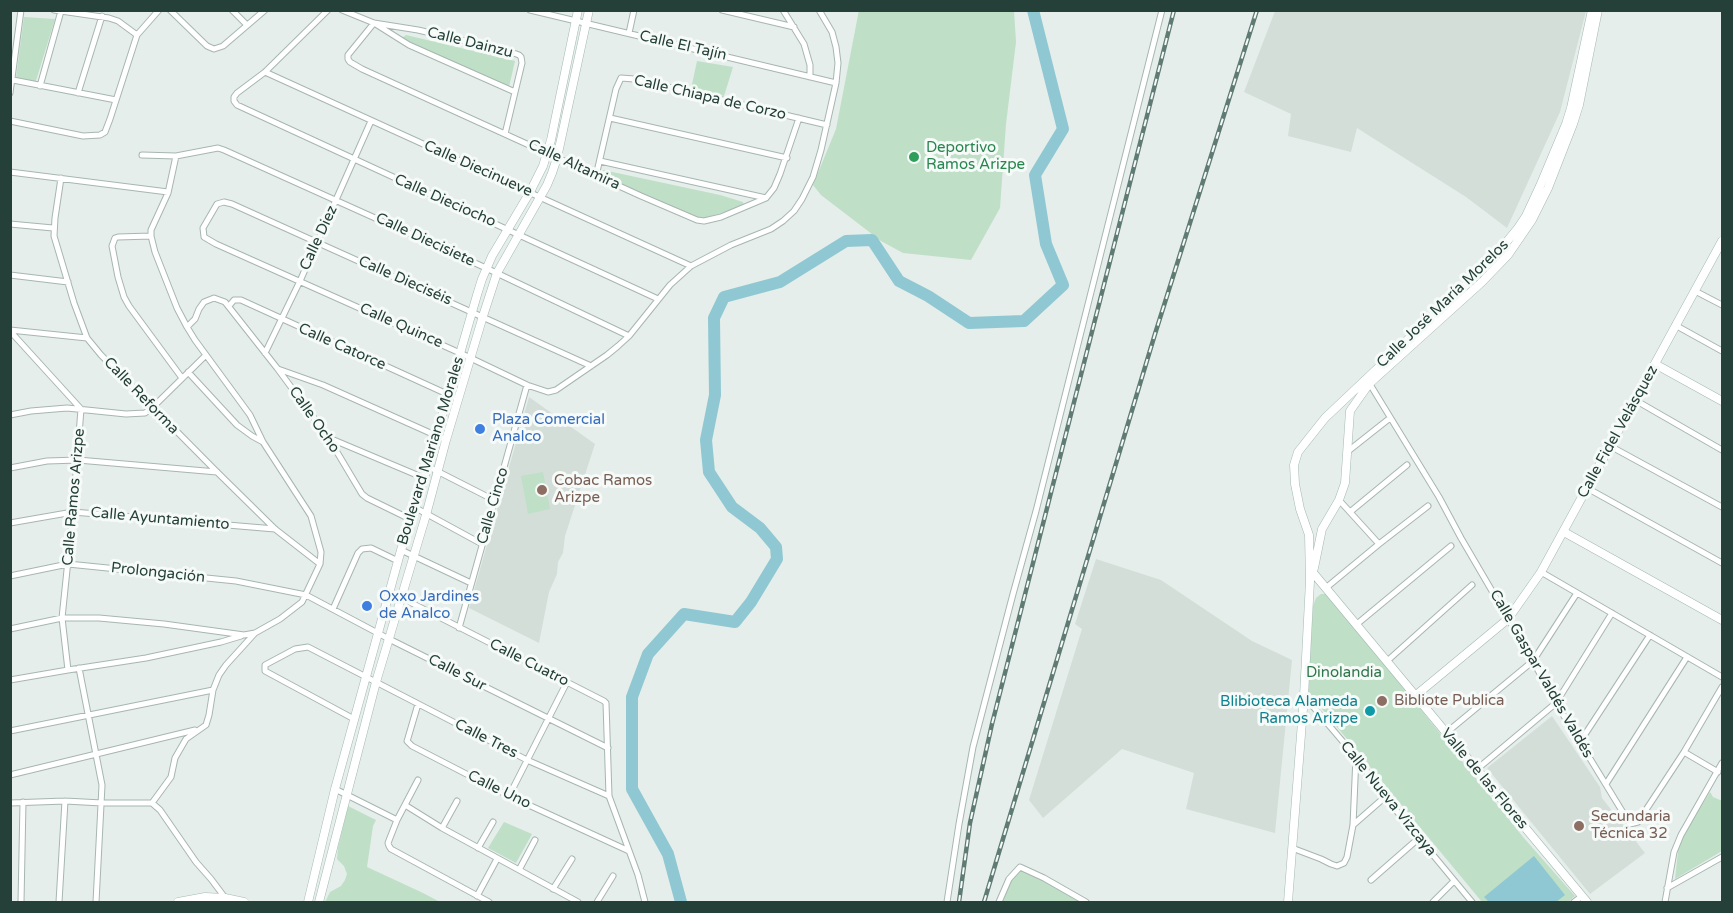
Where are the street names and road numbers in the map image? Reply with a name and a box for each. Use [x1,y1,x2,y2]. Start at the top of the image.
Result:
street label: Calle Dainzu [425,24,515,62]
street label: Calle El Tajín [638,27,728,65]
street label: Calle Chiapa de Corzo [632,72,788,124]
street label: Calle Altamira [525,136,623,194]
street label: Calle Diecinueve [421,137,535,201]
street label: Calle Dieciocho [391,171,499,231]
street label: Calle Diez [296,203,342,273]
street label: Calle Diecisiete [373,209,477,271]
street label: Calle José María Morelos [1373,236,1513,372]
street label: Calle Dieciséis [355,252,455,310]
street label: Calle Quince [357,300,445,352]
street label: Calle Catorce [295,320,389,374]
street label: Calle Reforma [100,354,182,438]
street label: Boulevard Mariano Morales [394,355,468,547]
street label: Calle Fidel Velásquez [1574,362,1662,502]
street label: Calle Ocho [285,383,343,457]
street label: Calle Ramos Arizpe [59,428,89,566]
street label: Calle Cinco [473,466,513,546]
street label: Calle Ayuntamiento [90,504,230,534]
street label: Prolongación [110,559,206,587]
street label: Calle Gaspar Valdés Valdés [1485,587,1597,761]
street label: Calle Cuatro [486,635,572,691]
street label: Calle Sur [425,651,489,695]
street label: Calle Tres [452,716,520,762]
street label: Valle de las Flores [1437,725,1531,833]
street label: Calle Nueva Vizcaya [1336,738,1440,860]
street label: Calle Uno [464,767,534,813]

